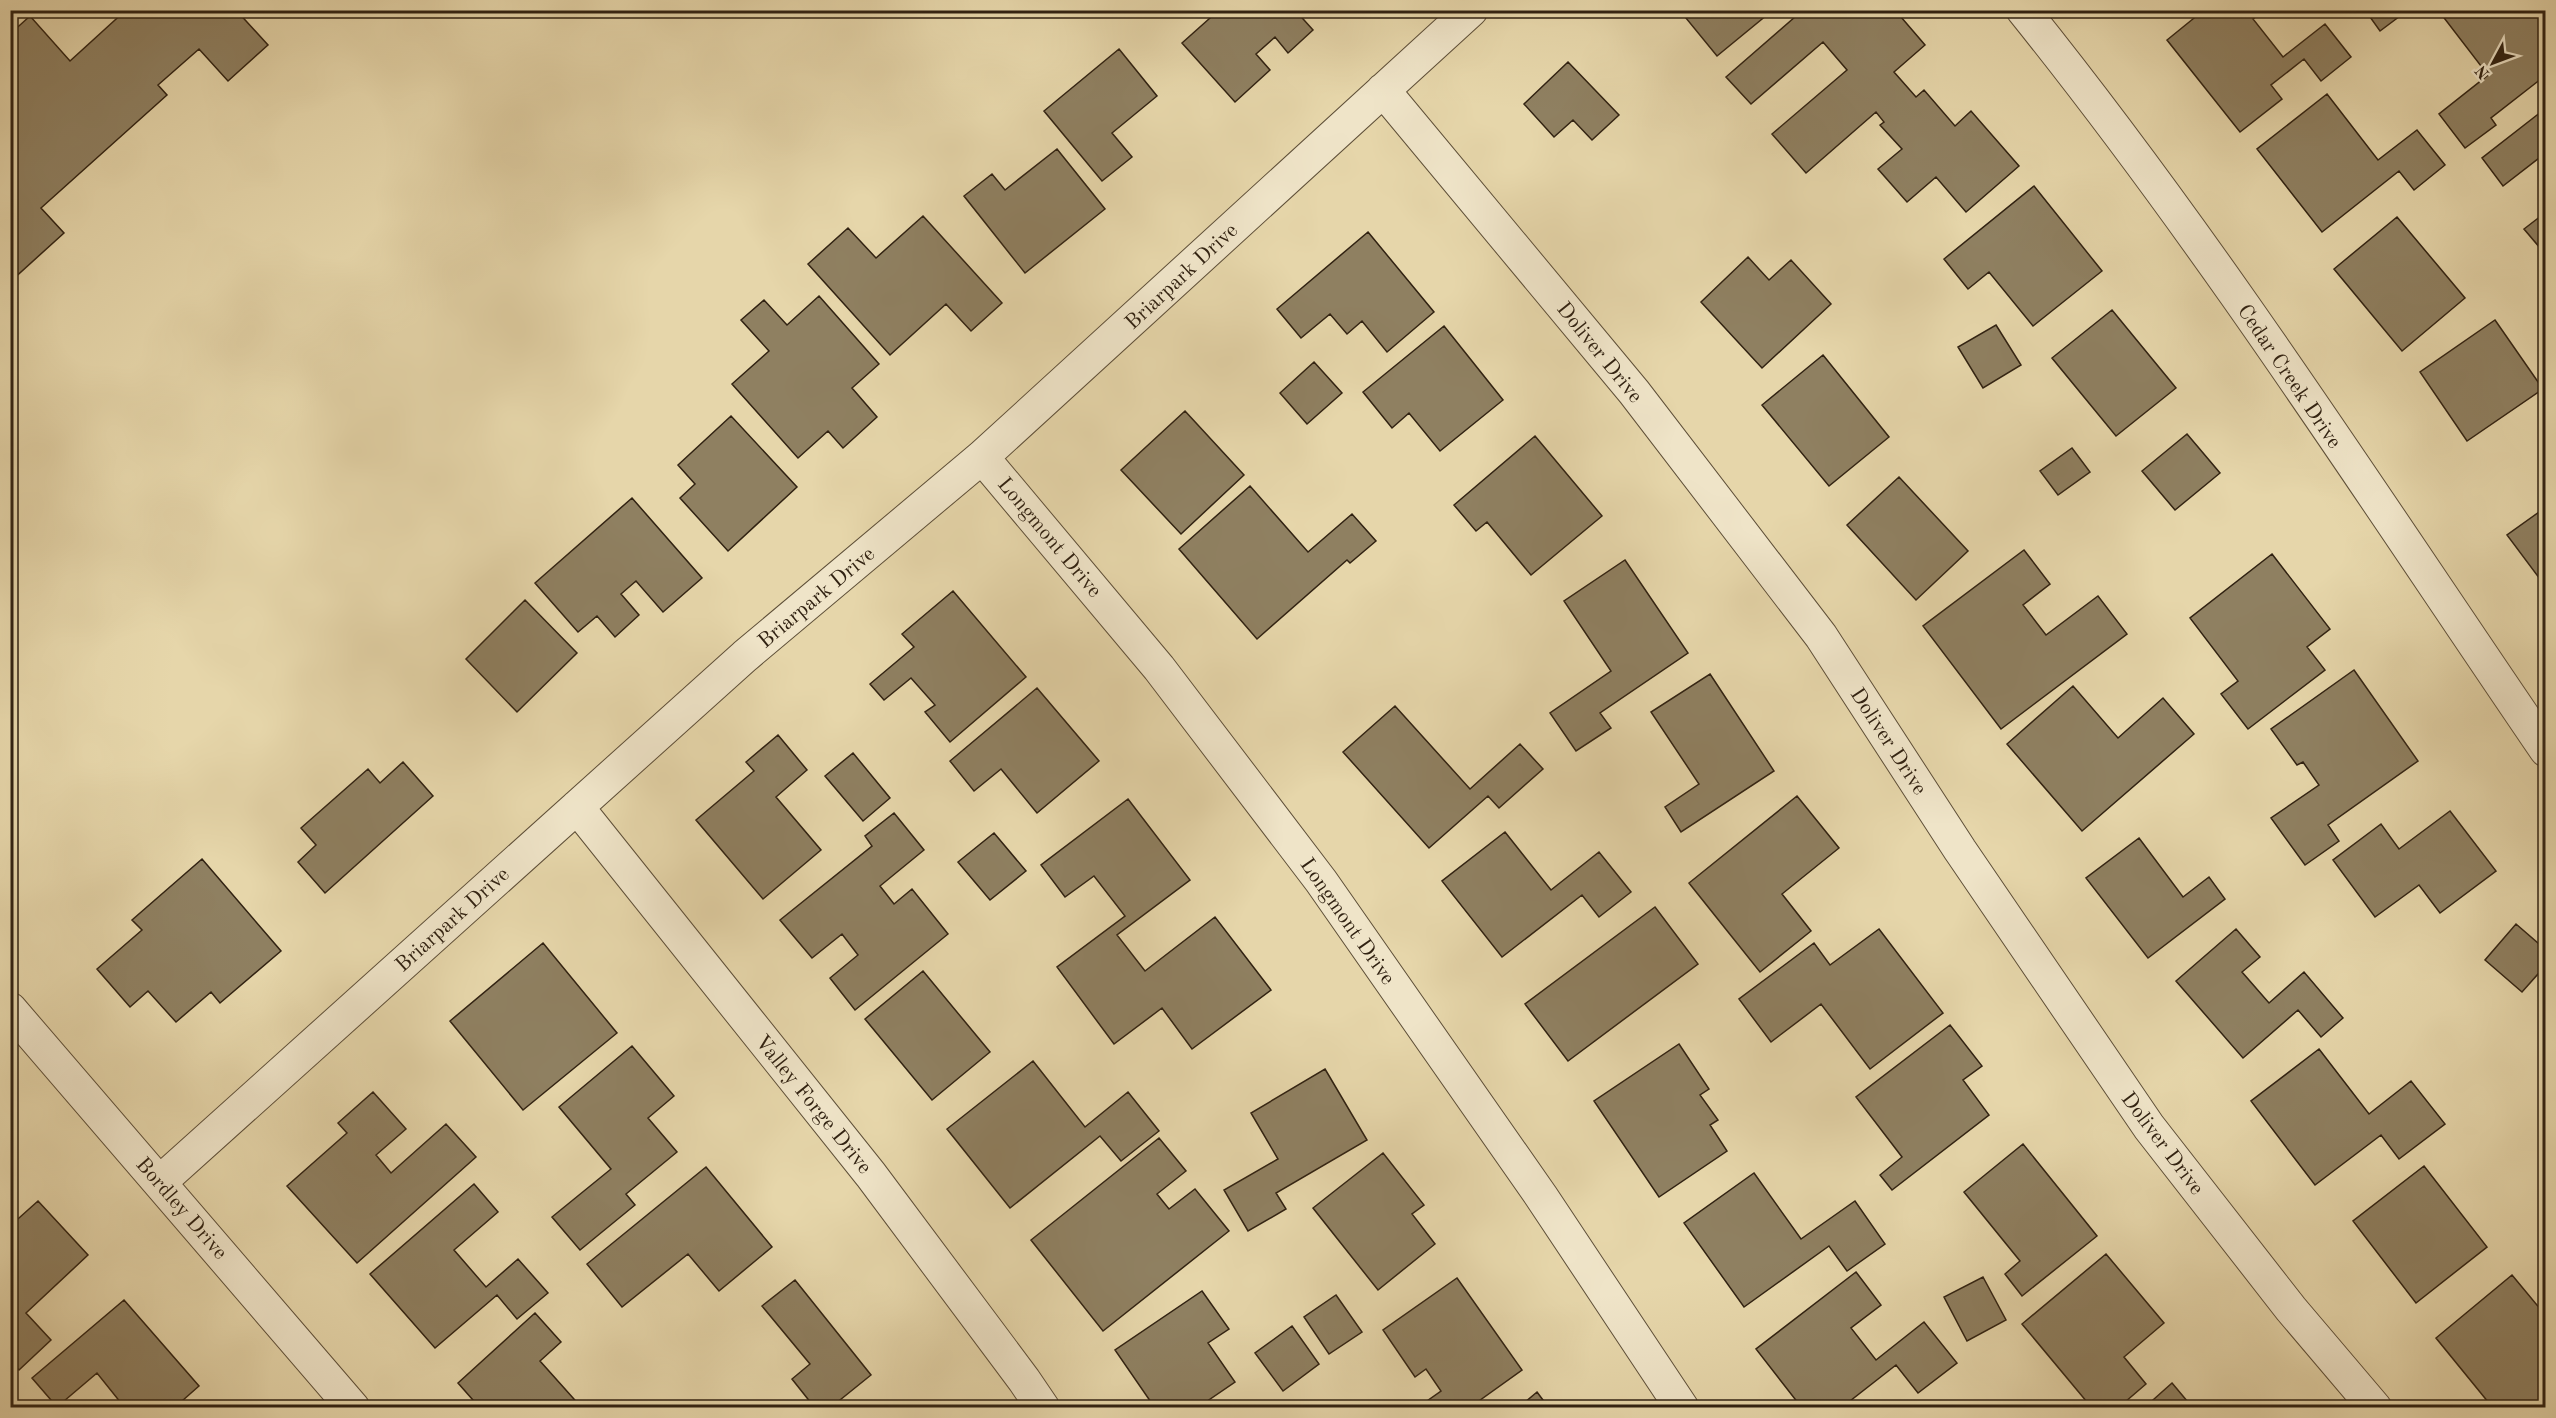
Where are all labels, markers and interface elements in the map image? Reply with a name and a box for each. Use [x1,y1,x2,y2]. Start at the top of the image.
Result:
north arrow [2463,33,2523,93]
text: N [2473,61,2493,81]
street label: Briarpark Drive [1122,220,1242,334]
street label: Doliver Drive [1552,299,1646,407]
street label: Cedar Creek Drive [2233,301,2345,453]
street label: Longmont Drive [993,474,1105,602]
street label: Briarpark Drive [755,544,879,653]
street label: Doliver Drive [1845,685,1930,799]
street label: Longmont Drive [1295,855,1398,989]
street label: Briarpark Drive [392,864,514,976]
street label: Valley Forge Drive [751,1032,875,1178]
street label: Doliver Drive [2116,1089,2207,1199]
street label: Bordley Drive [131,1154,231,1264]

